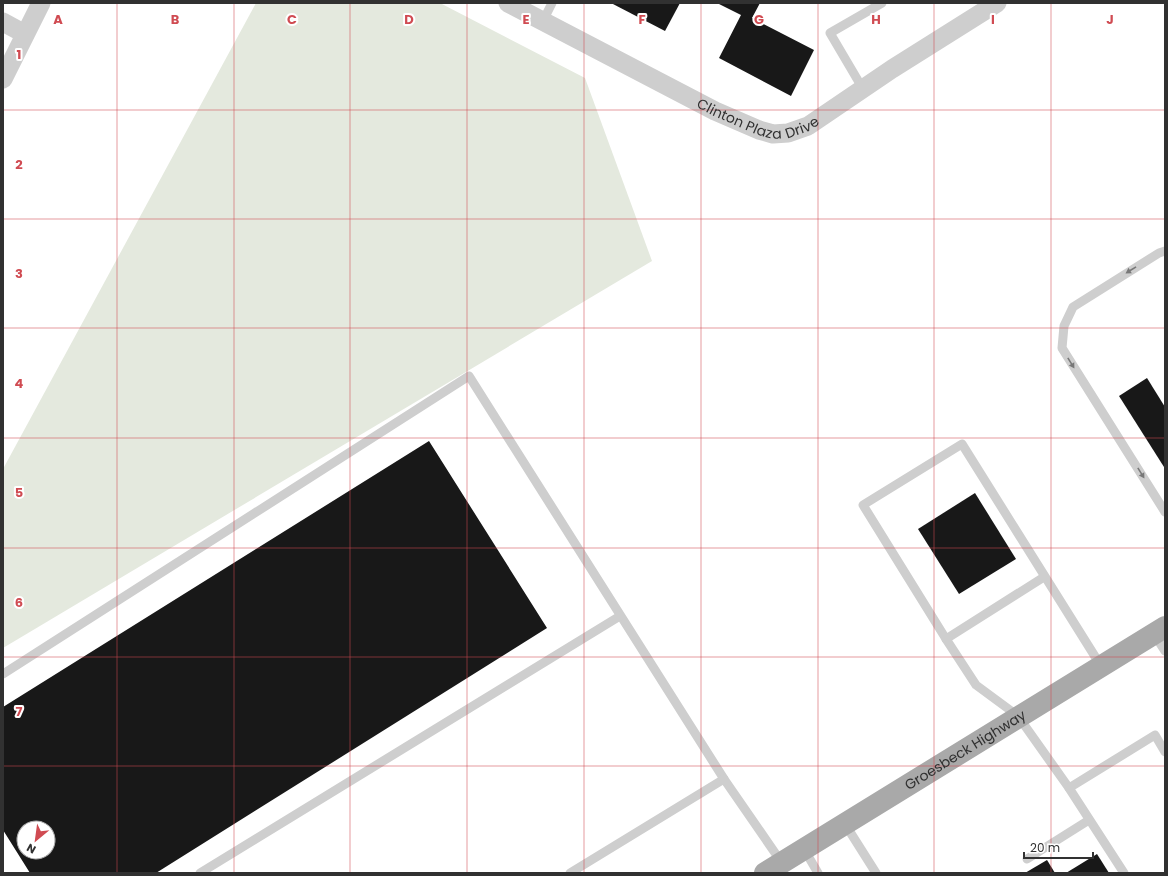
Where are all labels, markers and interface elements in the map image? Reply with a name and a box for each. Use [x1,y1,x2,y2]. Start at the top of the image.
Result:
text: A [53,10,63,29]
text: B [171,10,180,29]
text: C [287,10,297,29]
text: D [404,10,414,29]
text: E [522,10,530,29]
text: F [638,10,646,29]
text: G [754,10,764,29]
text: H [871,10,881,29]
text: I [991,10,995,29]
text: J [1106,10,1114,29]
text: 1 [17,45,21,64]
street label: Clinton Plaza Drive [693,93,823,144]
text: 2 [15,155,23,174]
text: 3 [15,264,23,283]
one-way arrow [1125,267,1137,274]
one-way arrow [1068,357,1075,369]
text: 4 [15,374,24,393]
one-way arrow [1137,467,1144,479]
text: 5 [15,483,23,502]
text: 6 [15,593,23,612]
text: 7 [16,702,23,721]
street label: Groesbeck Highway [901,705,1030,795]
north arrow [16,820,56,860]
scale bar [1024,834,1093,860]
text: 20 m [1030,839,1060,856]
text: N [24,840,39,858]

